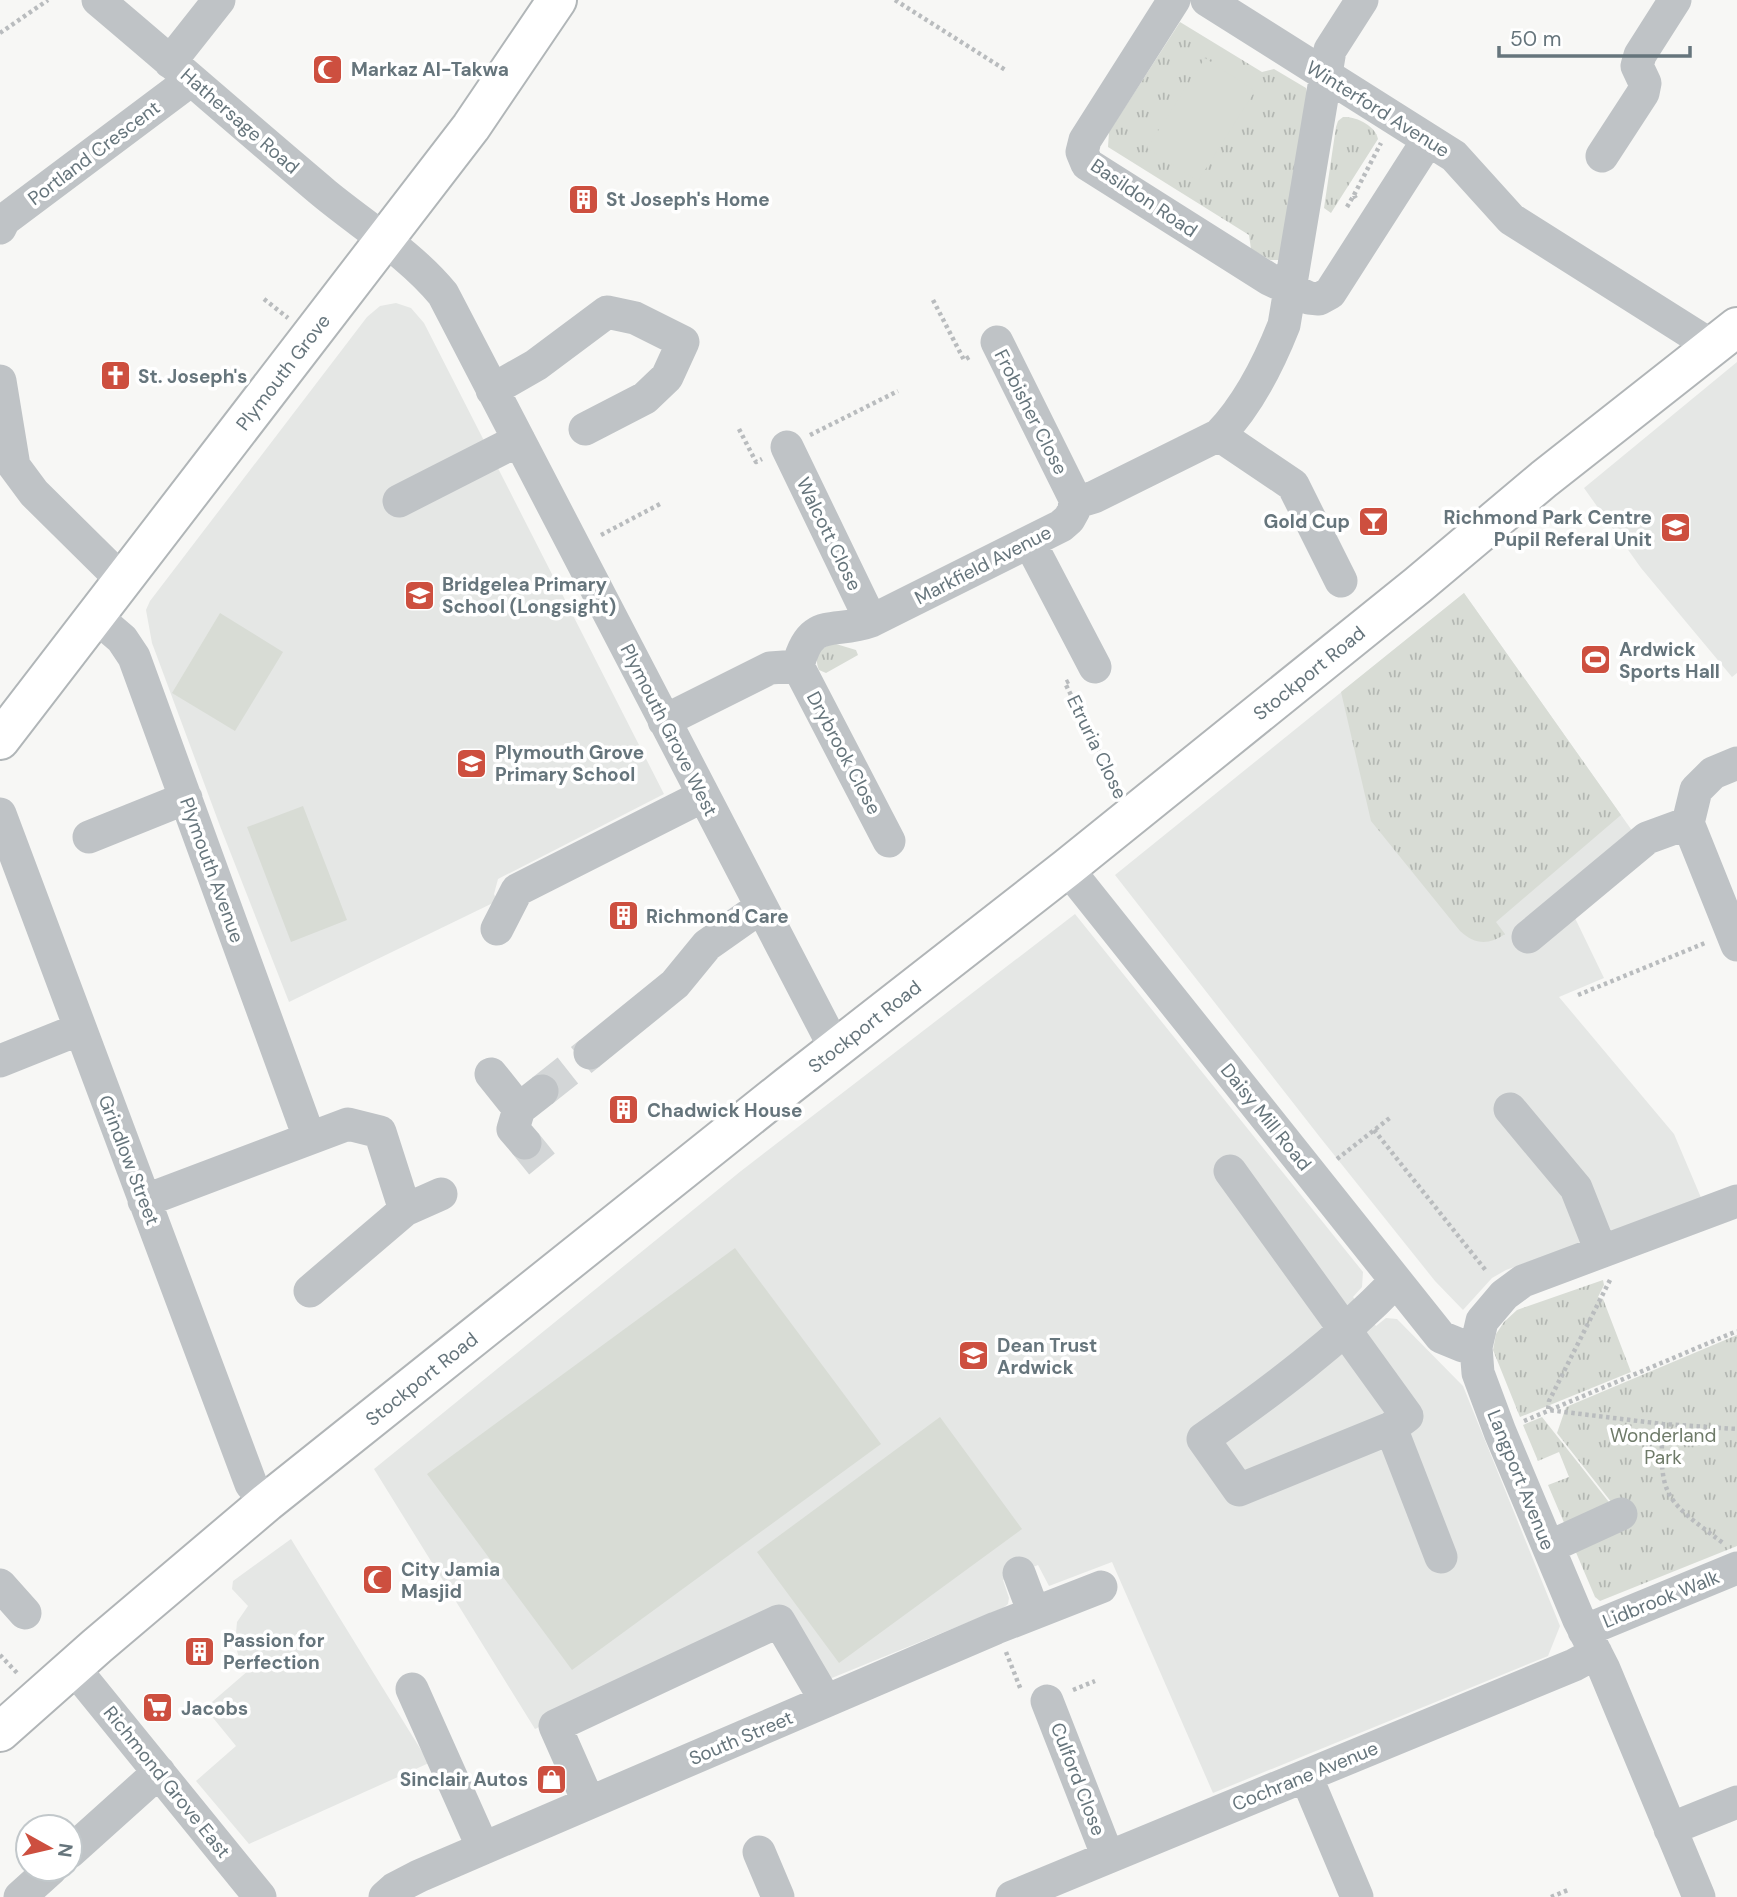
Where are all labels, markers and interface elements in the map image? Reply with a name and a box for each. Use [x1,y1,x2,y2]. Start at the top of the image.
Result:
scale bar [1499,14,1690,58]
text: 50 m [1510,25,1561,53]
mosque icon: Markaz Al-Takwa [311,52,345,86]
street label: Winterford Avenue [1302,55,1454,163]
place label: Markaz Al-Takwa [351,57,509,82]
street label: Hathersage Road [175,63,305,179]
street label: Portland Crescent [23,95,165,211]
street label: Basildon Road [1086,153,1202,243]
building icon: St Joseph's Home [566,182,600,216]
place label: St Joseph's Home [606,187,770,212]
street label: Plymouth Grove [230,309,335,435]
street label: Frobisher Close [989,345,1073,479]
church icon: St. Joseph's [98,359,132,393]
place label: St. Joseph's [138,364,247,389]
street label: Walcott Close [791,473,867,595]
bar icon: Gold Cup [1356,504,1390,538]
place label: Richmond Park Centre Pupil Referal Unit [1444,505,1652,552]
place label: Gold Cup [1263,509,1350,534]
school or university icon: Richmond Park Centre Pupil Referal Unit [1658,511,1692,545]
street label: Markfield Avenue [910,520,1056,610]
place label: Bridgelea Primary School (Longsight) [442,572,616,619]
school or university icon: Bridgelea Primary School (Longsight) [402,578,436,612]
street label: Stockport Road [1248,620,1370,726]
place label: Ardwick Sports Hall [1619,637,1720,684]
street label: Plymouth Grove West [615,640,723,820]
sports icon: Ardwick Sports Hall [1579,643,1613,677]
street label: Drybrook Close [801,687,887,819]
street label: Etruria Close [1061,691,1133,803]
place label: Plymouth Grove Primary School [495,740,644,787]
school or university icon: Plymouth Grove Primary School [455,746,489,780]
street label: Plymouth Avenue [174,794,250,946]
building icon: Richmond Care [606,899,640,933]
place label: Richmond Care [646,904,789,929]
street label: Stockport Road [803,974,926,1078]
street label: Daisy Mill Road [1215,1058,1317,1176]
street label: Grindlow Street [93,1091,165,1229]
building icon: Chadwick House [607,1093,641,1127]
place label: Chadwick House [647,1098,803,1123]
street label: Stockport Road [360,1326,483,1431]
place label: Dean Trust Ardwick [997,1333,1097,1380]
school or university icon: Dean Trust Ardwick [957,1339,991,1373]
street label: Langport Avenue [1481,1406,1561,1554]
park label: Wonderland Park [1610,1423,1716,1470]
place label: City Jamia Masjid [401,1557,500,1604]
mosque icon: City Jamia Masjid [361,1563,395,1597]
street label: Lidbrook Walk [1599,1564,1723,1634]
place label: Passion for Perfection [223,1628,325,1675]
building icon: Passion for Perfection [183,1634,217,1668]
supermarket icon: Jacobs [141,1691,175,1725]
place label: Jacobs [181,1696,248,1721]
street label: Richmond Grove East [98,1701,236,1863]
street label: South Street [685,1705,797,1771]
street label: Culford Close [1045,1719,1111,1839]
street label: Cochrane Avenue [1228,1735,1382,1817]
shop icon: Sinclair Autos [534,1762,568,1796]
place label: Sinclair Autos [400,1767,528,1792]
north arrow [14,1813,84,1883]
text: N [52,1842,79,1859]

